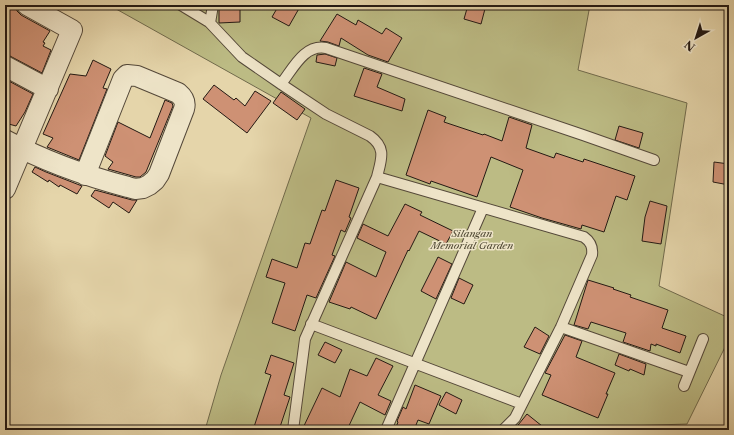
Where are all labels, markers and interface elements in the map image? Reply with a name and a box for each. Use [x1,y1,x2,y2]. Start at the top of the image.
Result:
north arrow [676,18,716,58]
text: N [681,37,698,54]
park label: Silangan Memorial Garden [430,227,513,252]

